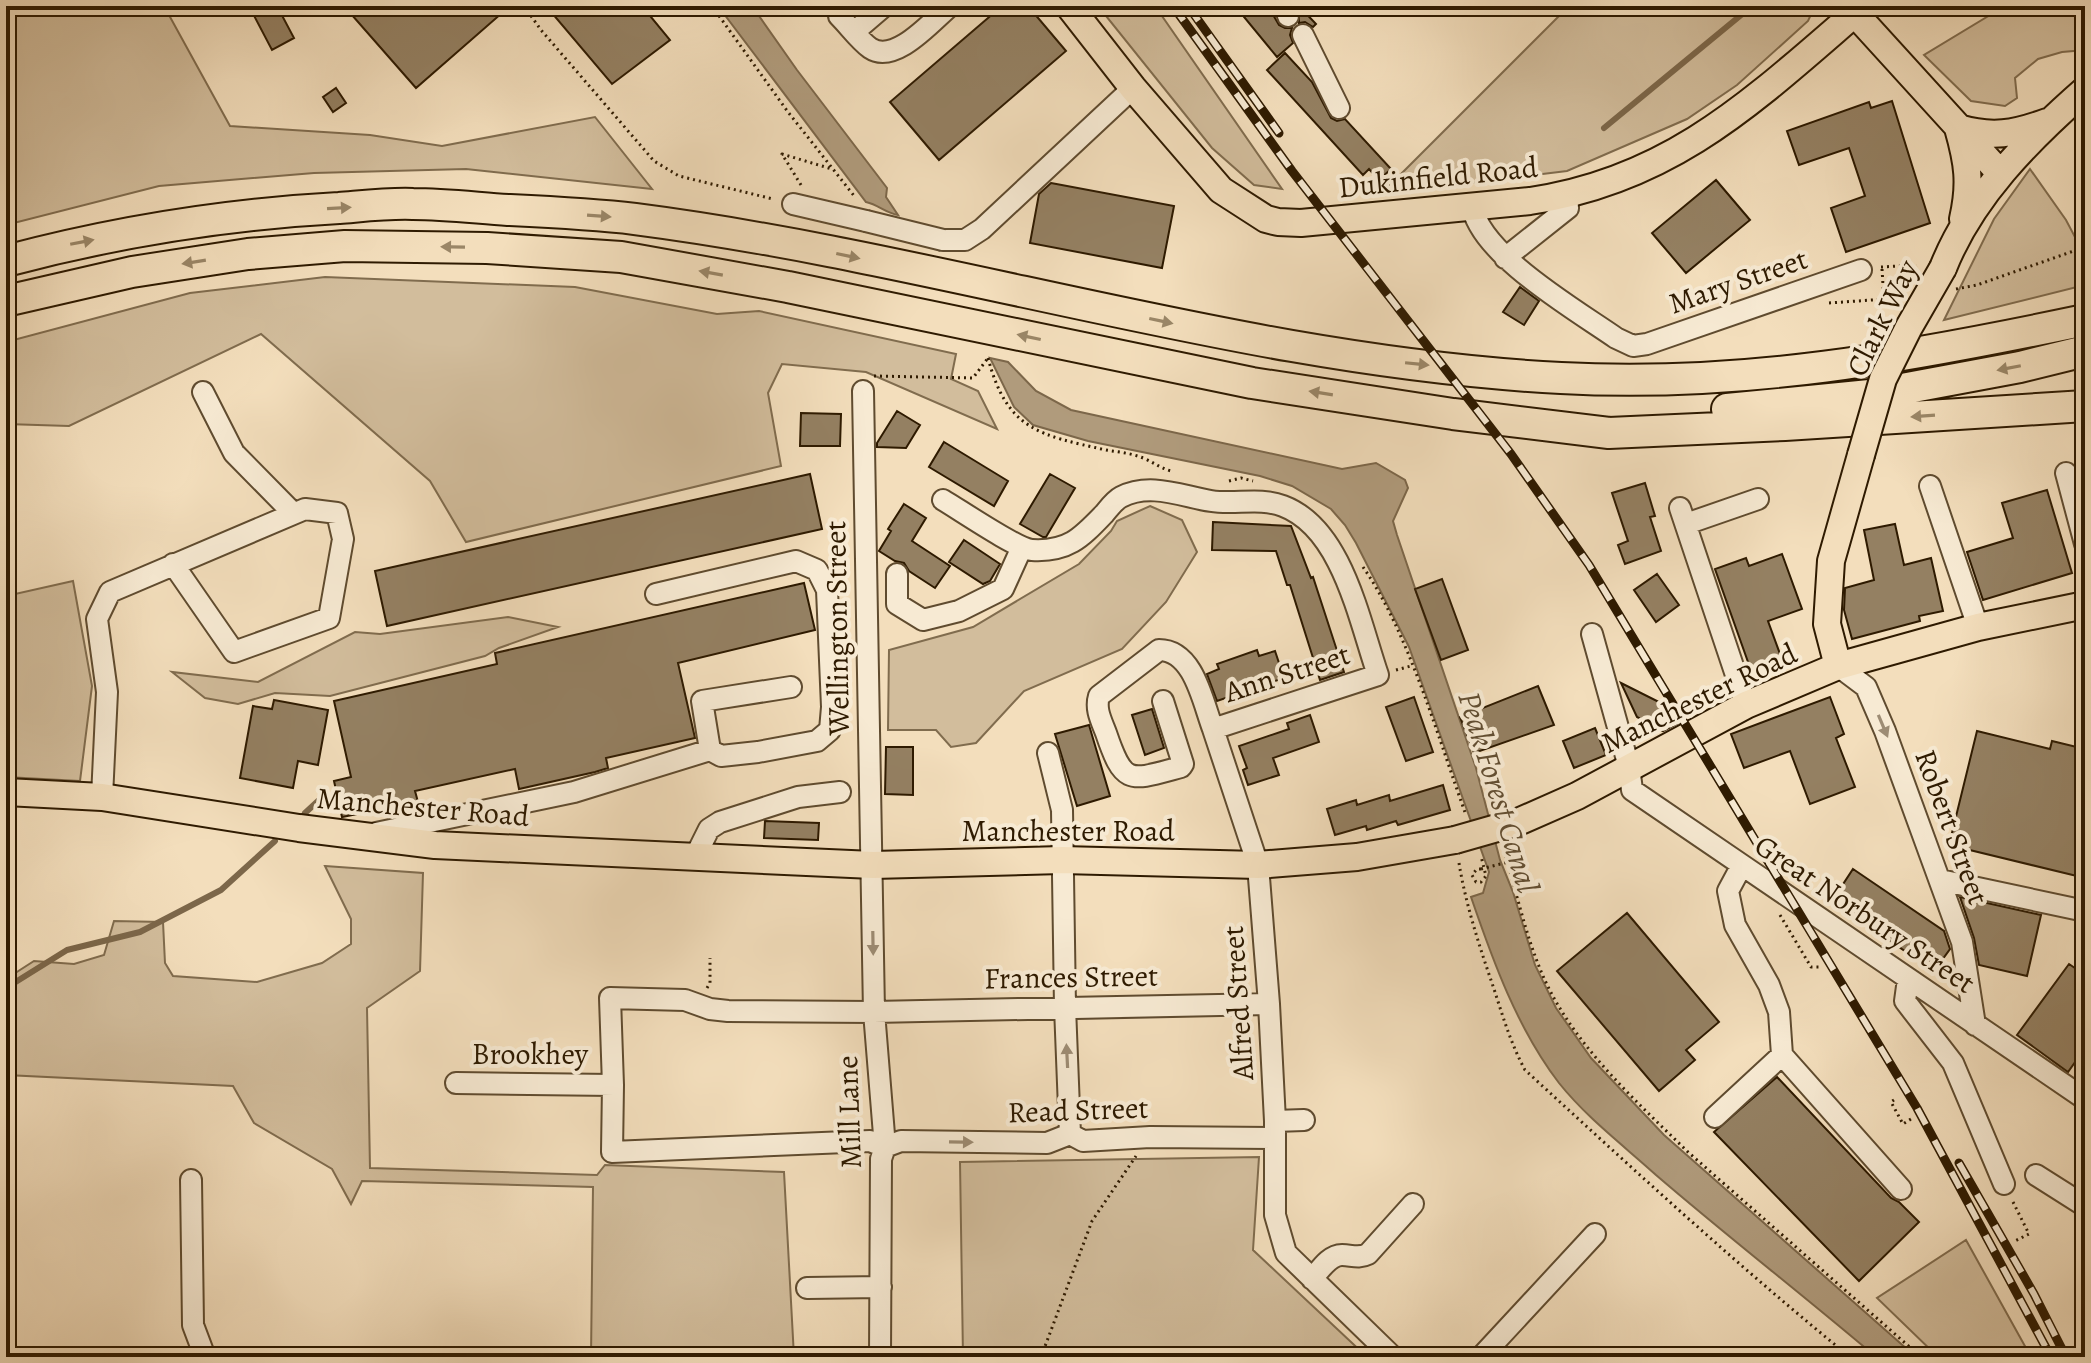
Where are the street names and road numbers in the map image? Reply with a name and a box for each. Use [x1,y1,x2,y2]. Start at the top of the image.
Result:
street label: Dukinfield Road [1336,147,1540,207]
street label: Mary Street [1663,239,1813,323]
street label: Clark Way [1837,253,1928,383]
street label: Wellington Street [815,520,859,737]
street label: Manchester Road [1595,633,1804,763]
street label: Ann Street [1218,634,1355,712]
street label: Robert Street [1905,744,1999,910]
street label: Manchester Road [315,778,532,836]
street label: Manchester Road [962,811,1175,851]
street label: Great Norbury Street [1747,825,1983,1003]
street label: Alfred Street [1213,924,1263,1083]
street label: Frances Street [984,955,1158,999]
street label: Brookhey [472,1034,589,1074]
street label: Mill Lane [827,1055,871,1169]
street label: Read Street [1007,1088,1149,1132]

